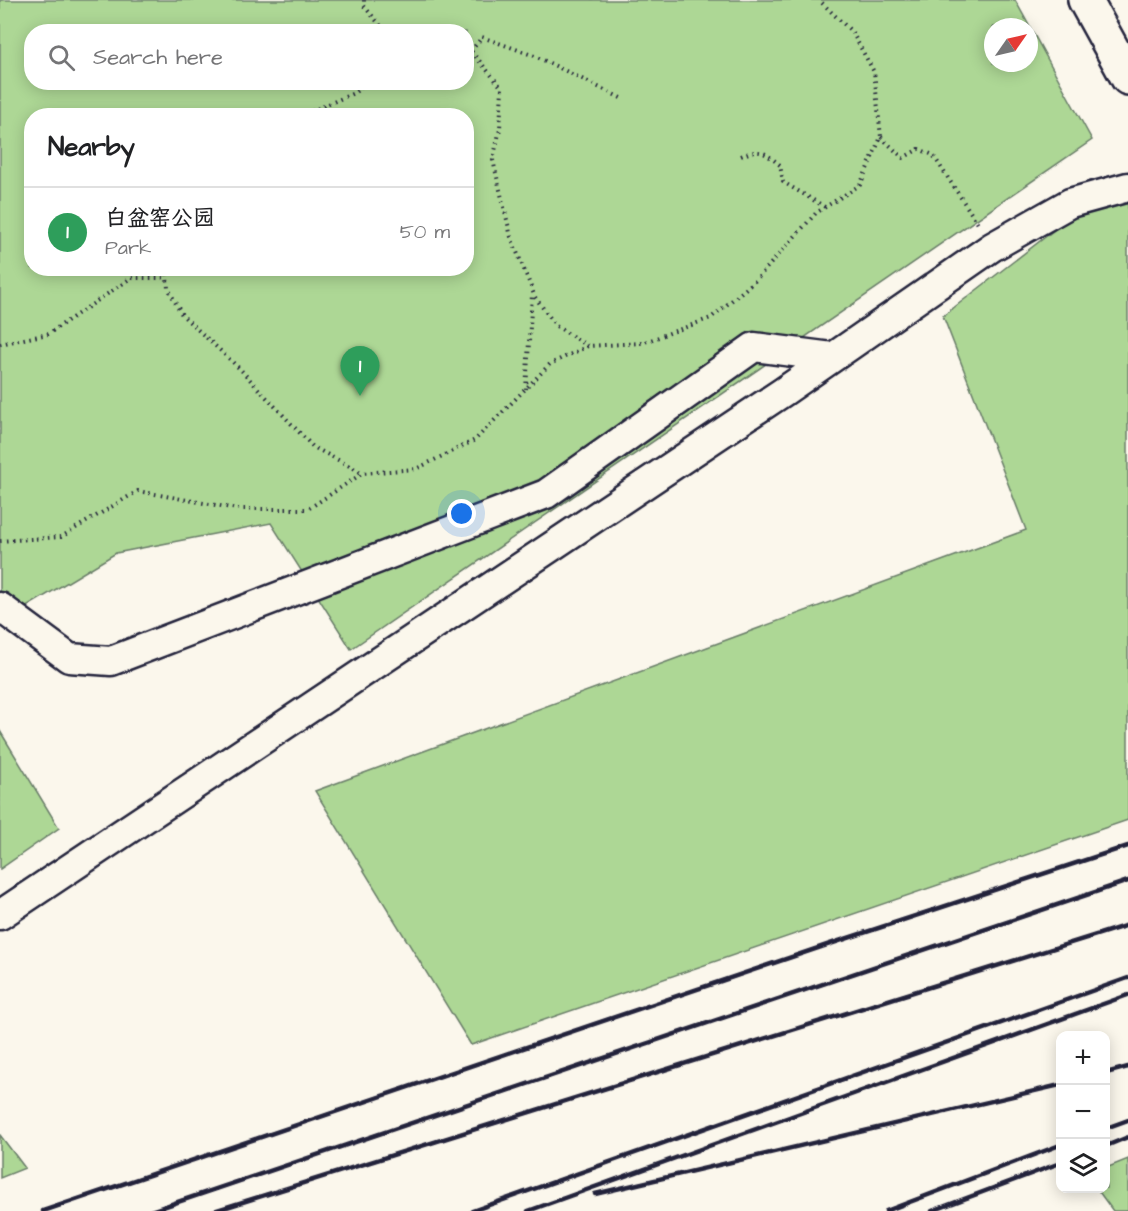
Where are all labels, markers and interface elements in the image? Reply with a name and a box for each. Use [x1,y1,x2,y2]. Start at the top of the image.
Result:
north arrow [984,18,1038,72]
search box [24,24,474,90]
icon: search [45,41,78,74]
text: Search here [93,42,223,73]
text: Nearby [48,129,135,165]
text: 白盆窑公园 [105,203,215,234]
text: 1 [66,218,69,246]
text: 50 m [400,218,450,246]
text: Park [105,234,151,262]
pin: 1 [340,346,380,396]
your location [447,499,476,528]
map controls [1056,1031,1110,1193]
button: + [1056,1031,1110,1085]
button: − [1056,1085,1110,1139]
button: layers [1056,1139,1110,1193]

